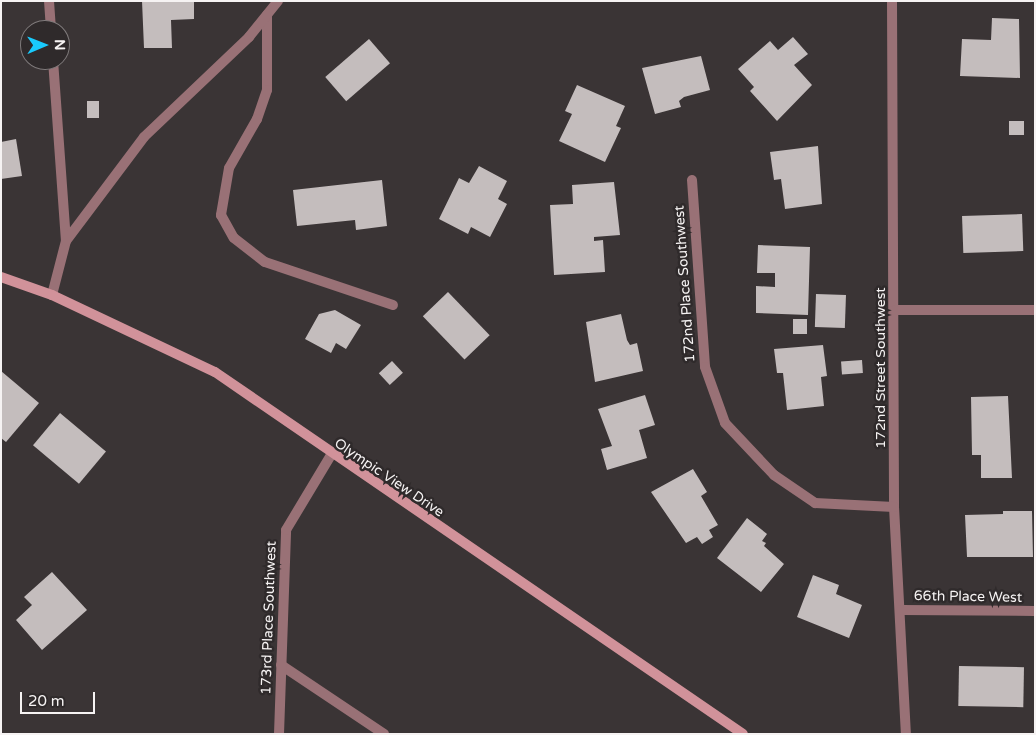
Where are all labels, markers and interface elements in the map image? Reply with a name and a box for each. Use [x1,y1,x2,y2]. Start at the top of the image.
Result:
north arrow [20,20,70,70]
text: N [51,39,68,51]
street label: 172nd Place Southwest [671,205,699,363]
street label: 172nd Street Southwest [873,287,889,449]
street label: Olympic View Drive [331,435,447,521]
street label: 173rd Place Southwest [258,541,280,695]
street label: 66th Place West [914,588,1022,606]
scale bar [22,682,98,714]
text: 20 m [28,692,65,710]

